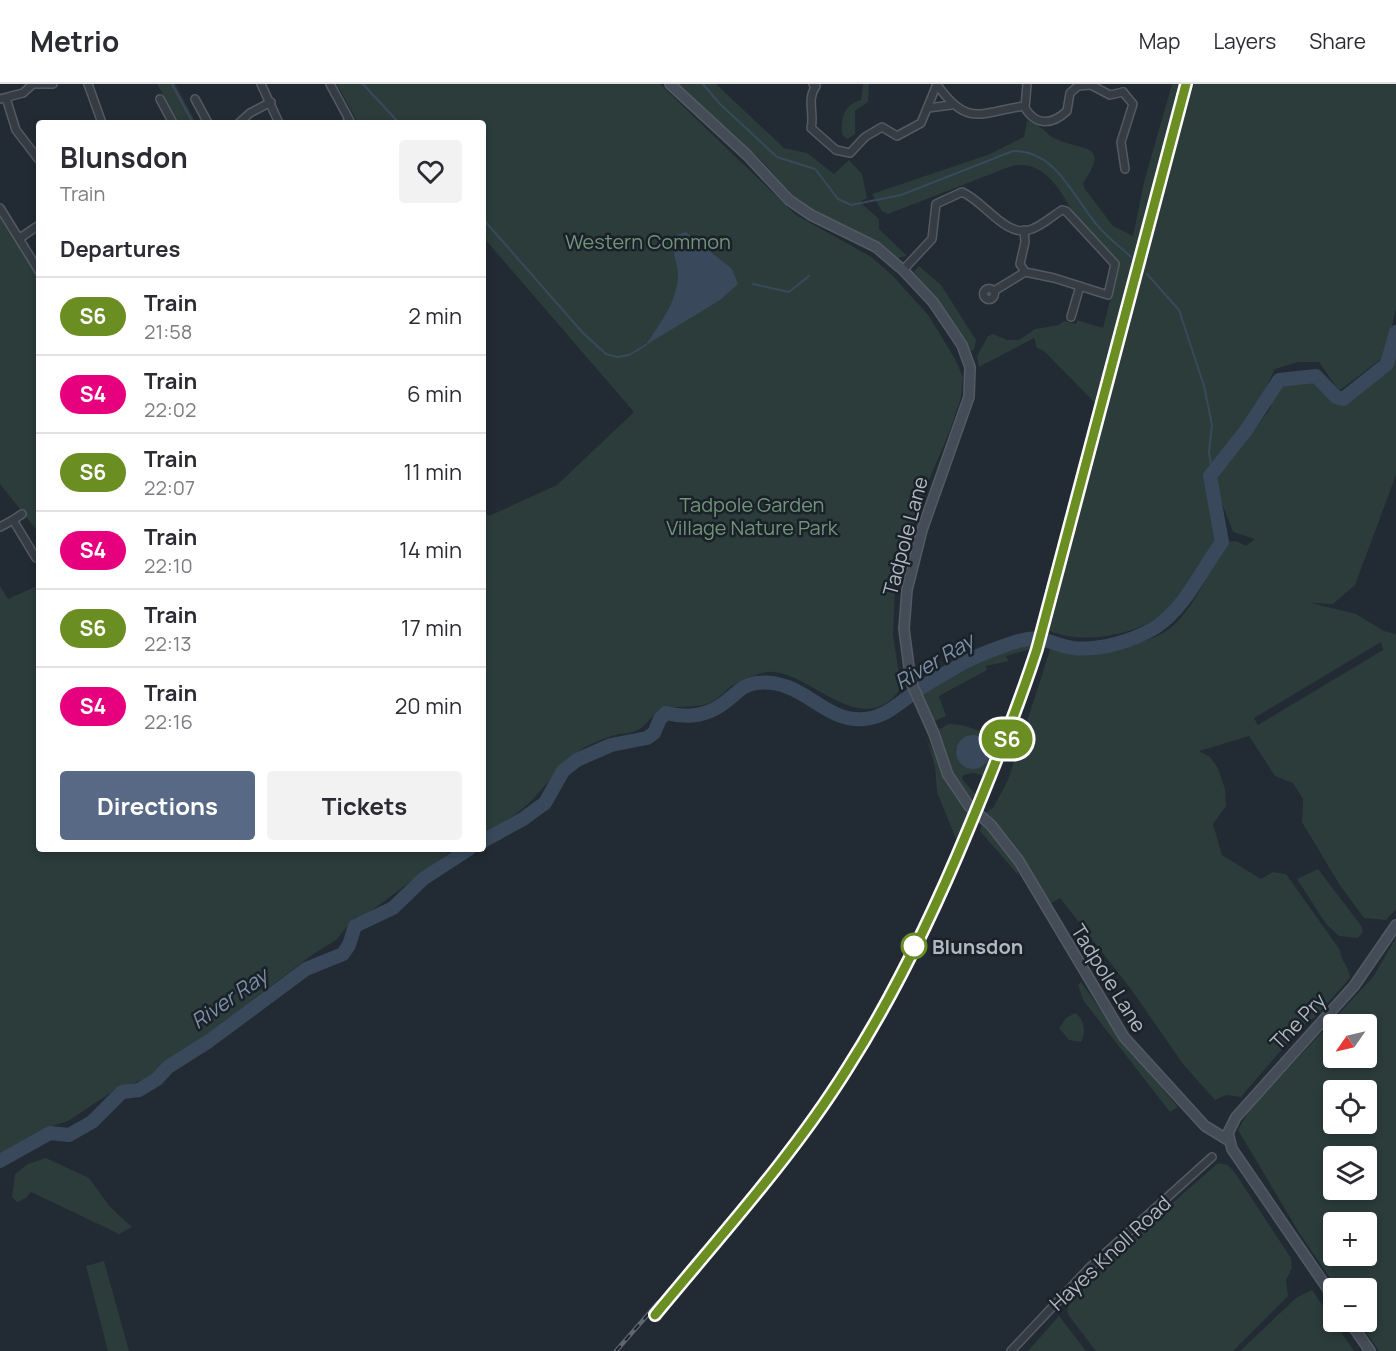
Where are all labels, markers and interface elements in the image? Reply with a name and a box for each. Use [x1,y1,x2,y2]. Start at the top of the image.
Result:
text: Metrio [30,22,119,60]
text: Map [1139,27,1180,55]
text: Layers [1213,27,1276,55]
text: Share [1309,27,1366,55]
text: Blunsdon [60,138,188,176]
button: heart [399,140,462,203]
text: Train [60,180,105,207]
park label: Western Common [565,228,731,255]
text: Departures [60,234,180,264]
text: Train [144,288,197,318]
text: 2 min [408,301,462,331]
text: S6 [80,302,106,330]
text: 21:58 [144,318,192,345]
text: Train [144,366,197,396]
text: 6 min [407,379,462,409]
text: S4 [80,380,106,408]
text: 22:02 [144,396,196,423]
text: Train [144,444,197,474]
text: 11 min [404,457,462,487]
text: S6 [80,458,106,486]
street label: Tadpole Lane [876,473,934,599]
text: 22:07 [144,474,195,501]
park label: Tadpole Garden Village Nature Park [666,491,839,541]
text: Train [144,522,197,552]
text: 14 min [399,535,462,565]
text: S4 [80,536,106,564]
text: 22:10 [144,552,193,579]
text: Train [144,600,197,630]
text: 17 min [401,613,462,643]
text: S6 [80,614,106,642]
water label: River Ray [889,625,981,696]
text: 22:13 [144,630,192,657]
text: Train [144,678,197,708]
text: 20 min [395,691,462,721]
text: S4 [80,692,106,720]
text: 22:16 [144,708,193,735]
line badge: S6 [980,720,1034,758]
text: S6 [994,725,1020,753]
button: Directions [60,771,255,840]
button: Tickets [267,771,462,840]
street label: Tadpole Lane [1065,919,1153,1037]
marker: Blunsdon [901,933,927,959]
place label: Blunsdon [932,933,1023,960]
water label: River Ray [185,960,275,1035]
street label: The Pry [1264,986,1332,1055]
north arrow [1323,1014,1377,1068]
map controls [1323,1014,1377,1332]
button: locate [1323,1080,1377,1134]
button: layers [1323,1146,1377,1200]
street label: Hayes Knoll Road [1043,1190,1177,1316]
button: + [1323,1212,1377,1266]
button: − [1323,1278,1377,1332]

